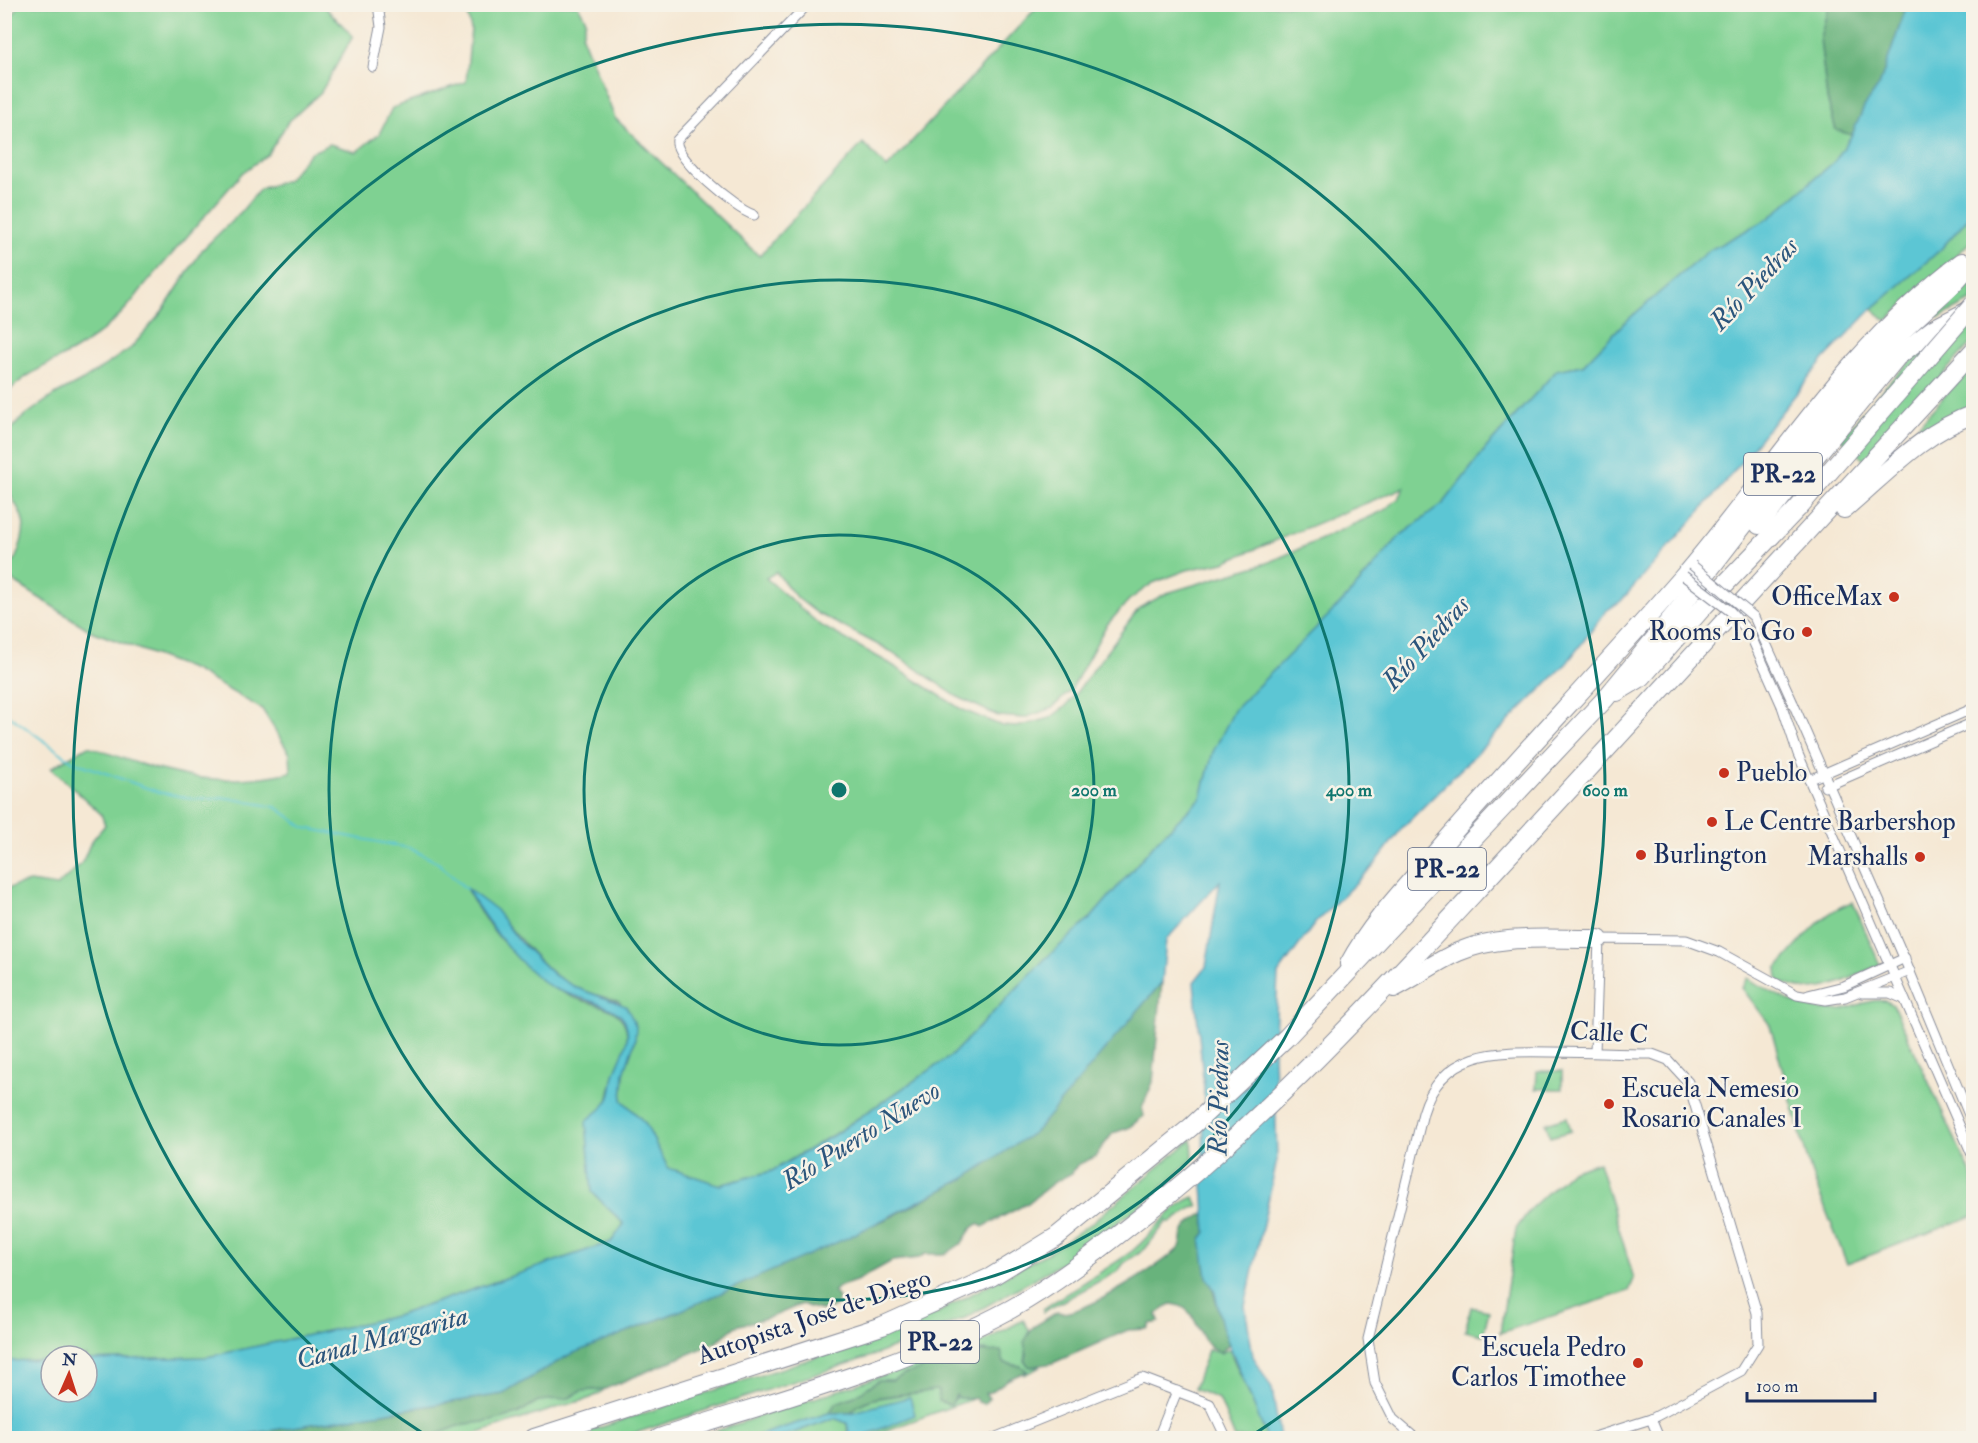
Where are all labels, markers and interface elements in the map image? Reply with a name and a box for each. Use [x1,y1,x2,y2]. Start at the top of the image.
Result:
water label: Río Piedras [1702,230,1806,338]
road number: PR-22 [1744,453,1822,495]
place label: OfficeMax [1771,581,1882,613]
water label: Río Piedras [1375,589,1477,698]
marker: OfficeMax [1887,590,1901,604]
place label: Rooms To Go [1649,616,1795,648]
marker: Rooms To Go [1800,625,1814,639]
place label: Pueblo [1736,757,1807,789]
marker: Pueblo [1717,766,1731,780]
text: 200 m [1071,779,1118,802]
text: 400 m [1325,779,1373,802]
text: 600 m [1582,779,1629,802]
centre of rings [829,780,849,800]
place label: Le Centre Barbershop [1724,806,1956,839]
marker: Le Centre Barbershop [1705,815,1719,829]
place label: Burlington [1653,839,1767,871]
place label: Marshalls [1807,841,1908,873]
road number: PR-22 [1408,848,1486,890]
marker: Burlington [1634,848,1648,862]
marker: Marshalls [1913,850,1927,864]
street label: Calle C [1569,1015,1649,1051]
water label: Río Piedras [1201,1040,1237,1157]
place label: Escuela Nemesio Rosario Canales I [1621,1073,1802,1135]
water label: Río Puerto Nuevo [775,1074,946,1198]
marker: Escuela Nemesio Rosario Canales I [1602,1097,1616,1111]
street label: Autopista José de Diego [692,1262,935,1373]
water label: Canal Margarita [292,1299,472,1377]
road number: PR-22 [901,1321,979,1363]
place label: Escuela Pedro Carlos Timothee [1451,1332,1626,1394]
north arrow [39,1344,99,1404]
text: N [61,1350,78,1370]
marker: Escuela Pedro Carlos Timothee [1631,1356,1645,1370]
scale bar [1747,1365,1874,1403]
text: 100 m [1756,1375,1799,1398]

